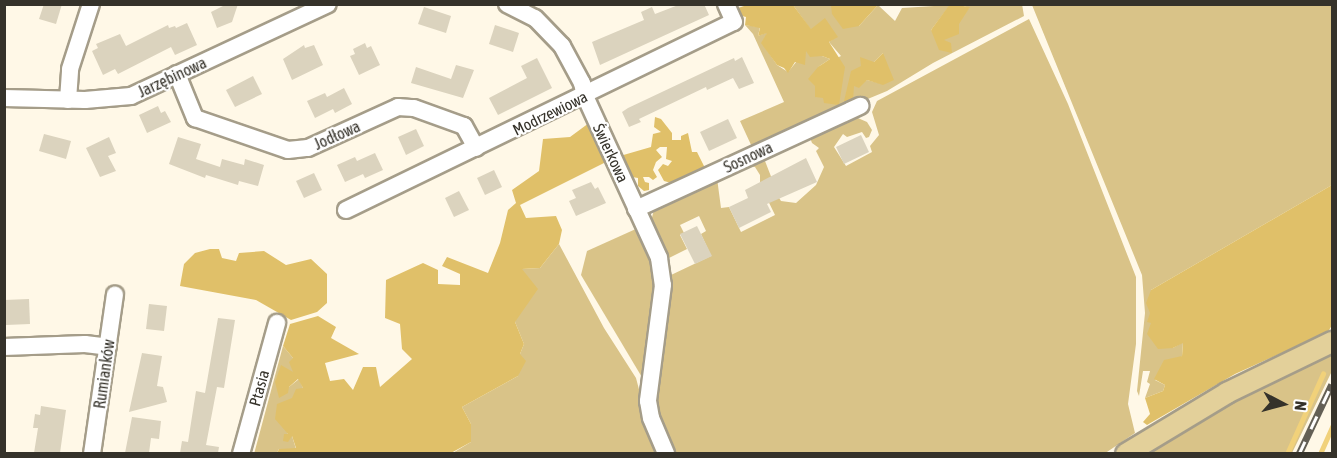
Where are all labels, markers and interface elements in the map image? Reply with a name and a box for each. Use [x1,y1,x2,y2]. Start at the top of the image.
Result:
street label: Jarzębinowa [135,53,209,101]
street label: Modrzewiowa [510,87,590,139]
street label: Jodłowa [311,116,363,154]
street label: Świerkowa [589,121,633,185]
street label: Sosnowa [720,137,776,177]
street label: Rumianków [90,338,118,410]
street label: Ptasia [245,368,273,408]
north arrow [1253,374,1313,434]
text: N [1291,400,1310,412]

